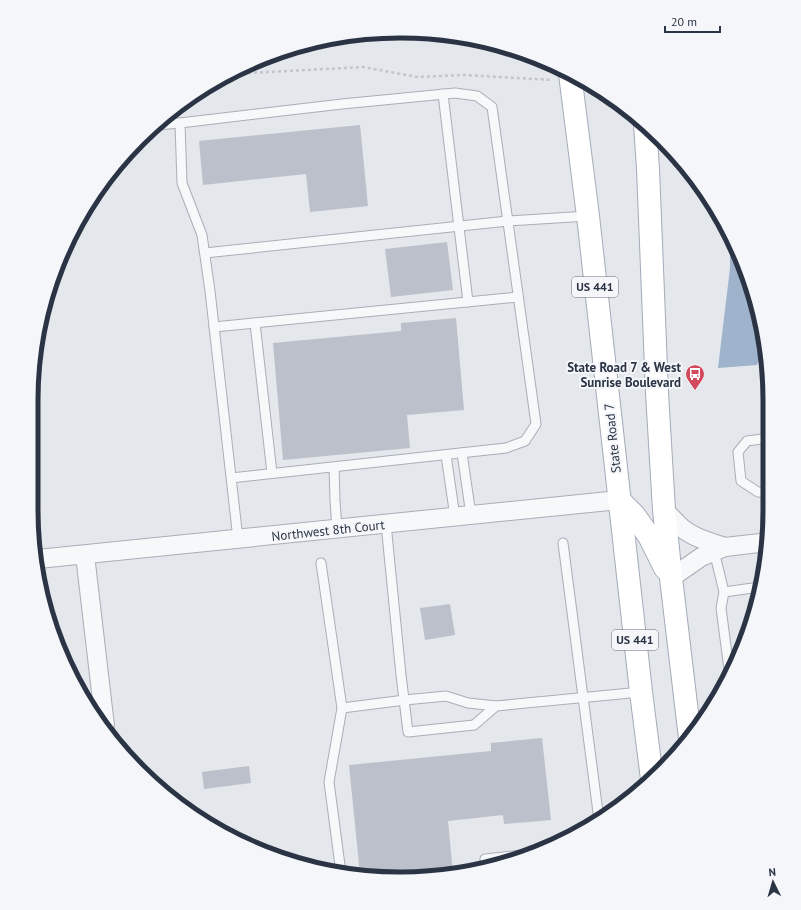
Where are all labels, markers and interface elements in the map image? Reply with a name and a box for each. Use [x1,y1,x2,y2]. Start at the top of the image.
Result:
scale bar [665,8,720,34]
text: 20 m [671,14,697,29]
road number: US 441 [572,277,618,297]
place label: State Road 7 & West Sunrise Boulevard [567,359,681,391]
bus stop icon: State Road 7 & West Sunrise Boulevard [684,363,706,391]
street label: State Road 7 [600,402,625,474]
street label: Northwest 8th Court [271,516,386,545]
road number: US 441 [612,630,658,650]
north arrow [753,862,793,902]
text: N [768,865,776,879]

